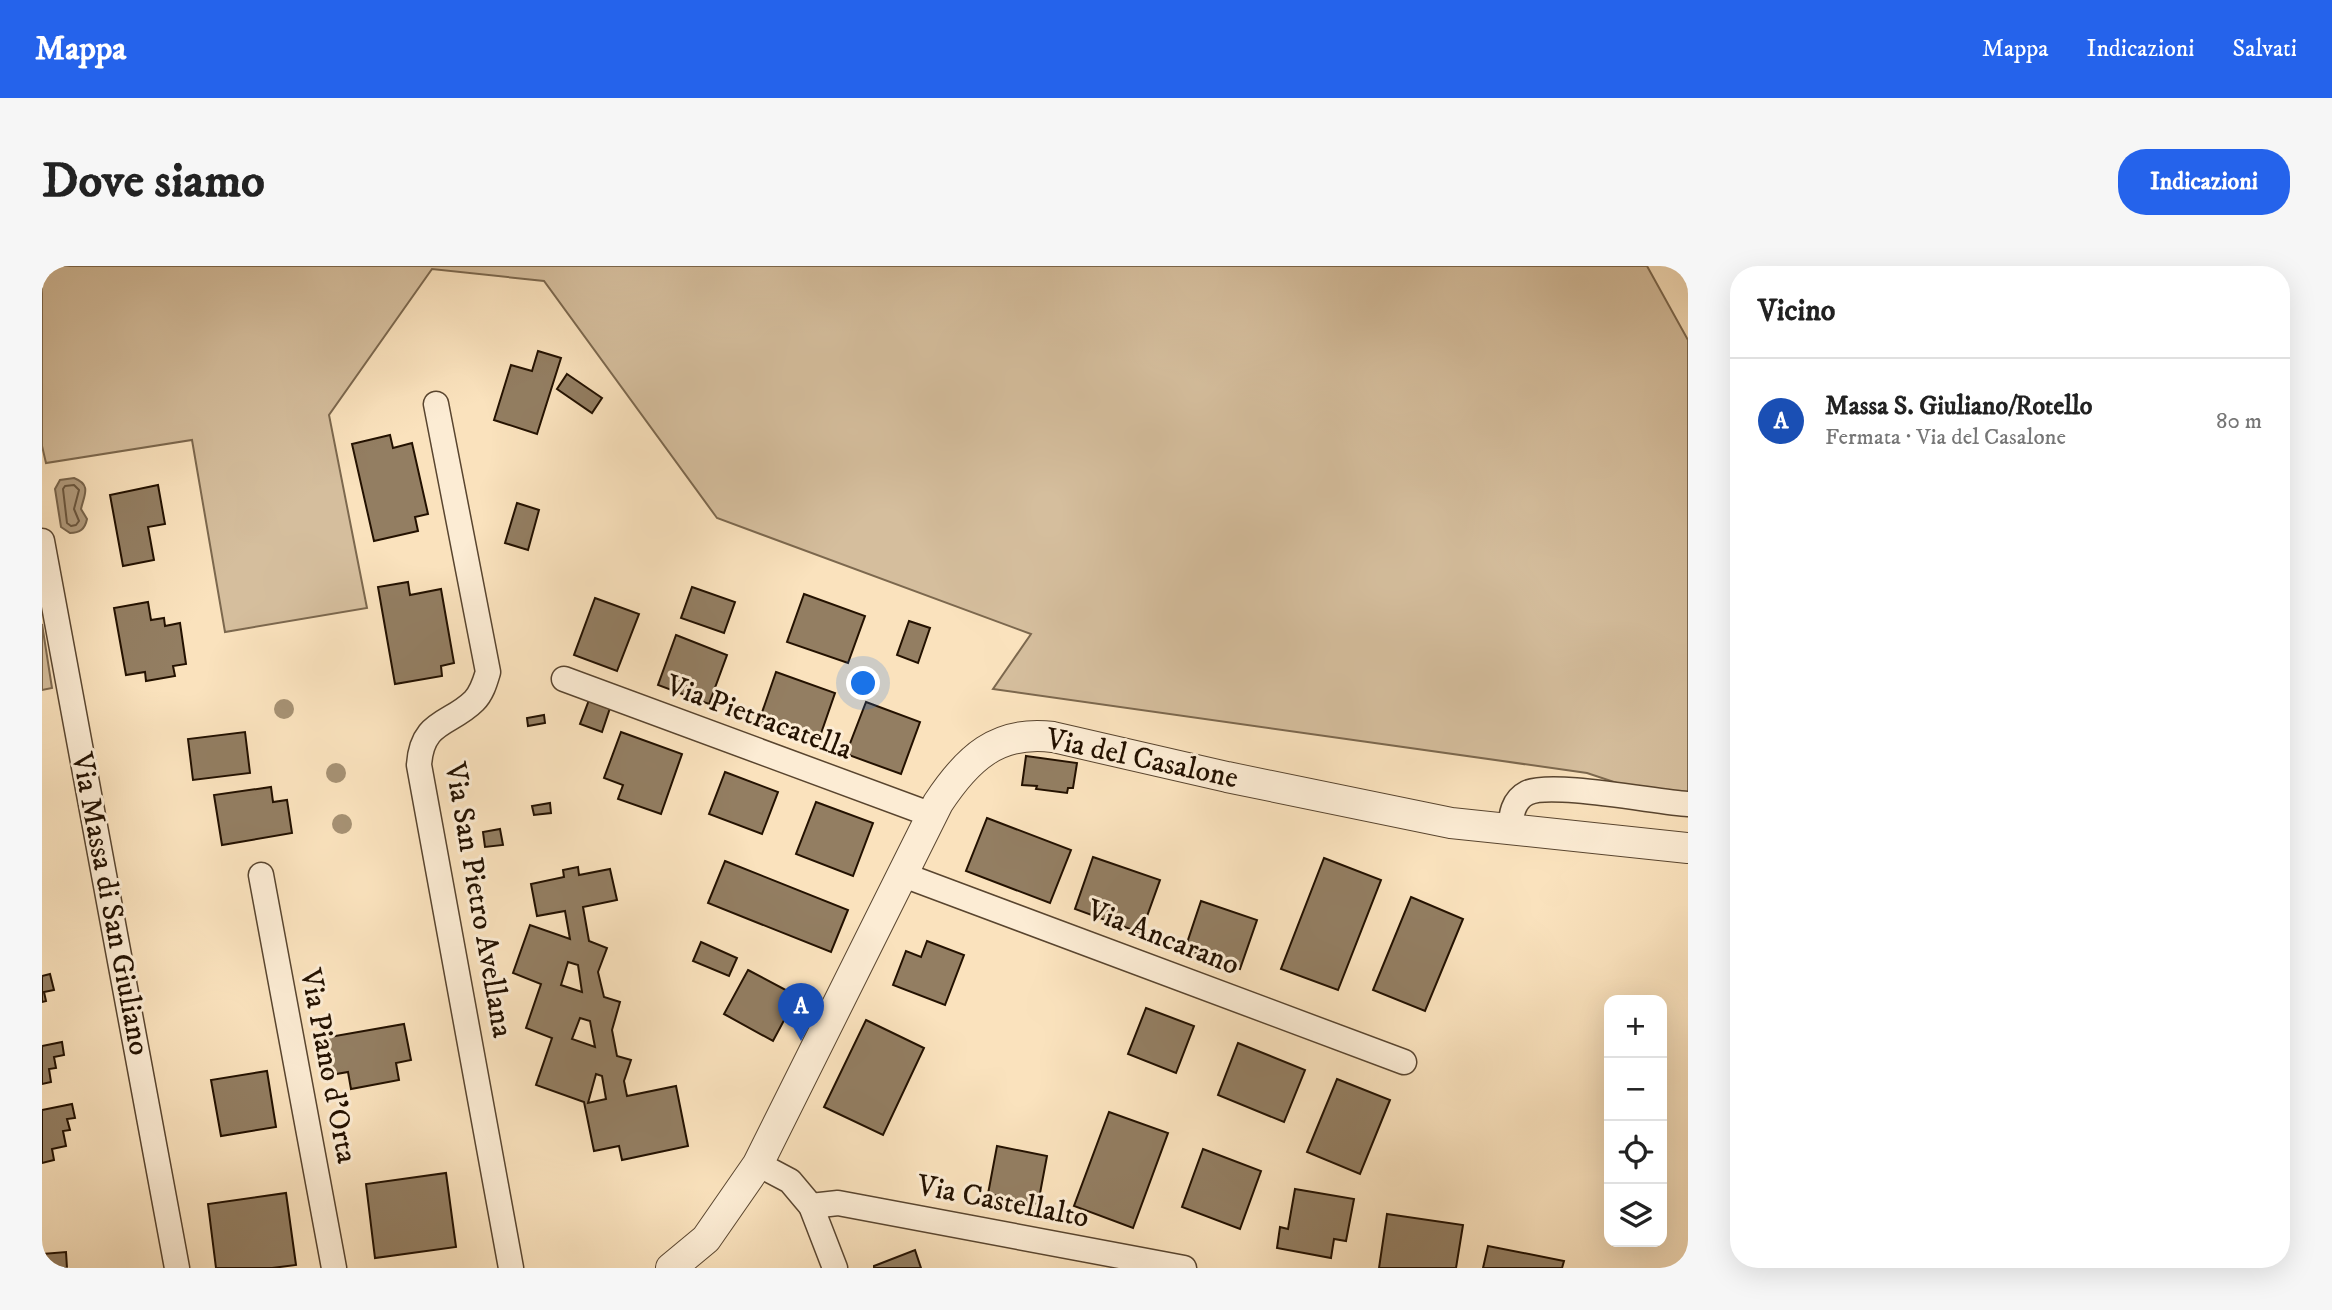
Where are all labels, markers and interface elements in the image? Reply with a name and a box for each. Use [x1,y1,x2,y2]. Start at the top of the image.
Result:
text: Mappa [35,29,126,70]
text: Mappa [1982,34,2049,64]
text: Indicazioni [2087,34,2195,64]
text: Salvati [2233,34,2297,64]
button: Indicazioni [2118,149,2290,215]
text: Dove siamo [42,151,265,213]
text: Vicino [1758,293,1835,330]
text: Massa S. Giuliano/Rotello [1825,390,2092,423]
text: A [1774,407,1788,436]
text: 80 m [2216,407,2262,436]
text: Fermata · Via del Casalone [1825,423,2066,452]
your location [846,666,880,700]
street label: Via Pietracatella [660,667,857,769]
street label: Via del Casalone [1042,720,1241,797]
street label: Via Massa di San Giuliano [62,749,157,1058]
street label: Via San Pietro Avellana [435,758,520,1041]
street label: Via Ancarano [1081,892,1244,984]
street label: Via Piano d'Orta [291,965,365,1167]
pin: A [778,983,824,1041]
map controls [1604,995,1667,1247]
button: + [1604,995,1667,1058]
button: − [1604,1058,1667,1121]
button: locate [1604,1121,1667,1184]
street label: Via Castellalto [913,1167,1092,1237]
button: layers [1604,1184,1667,1247]

